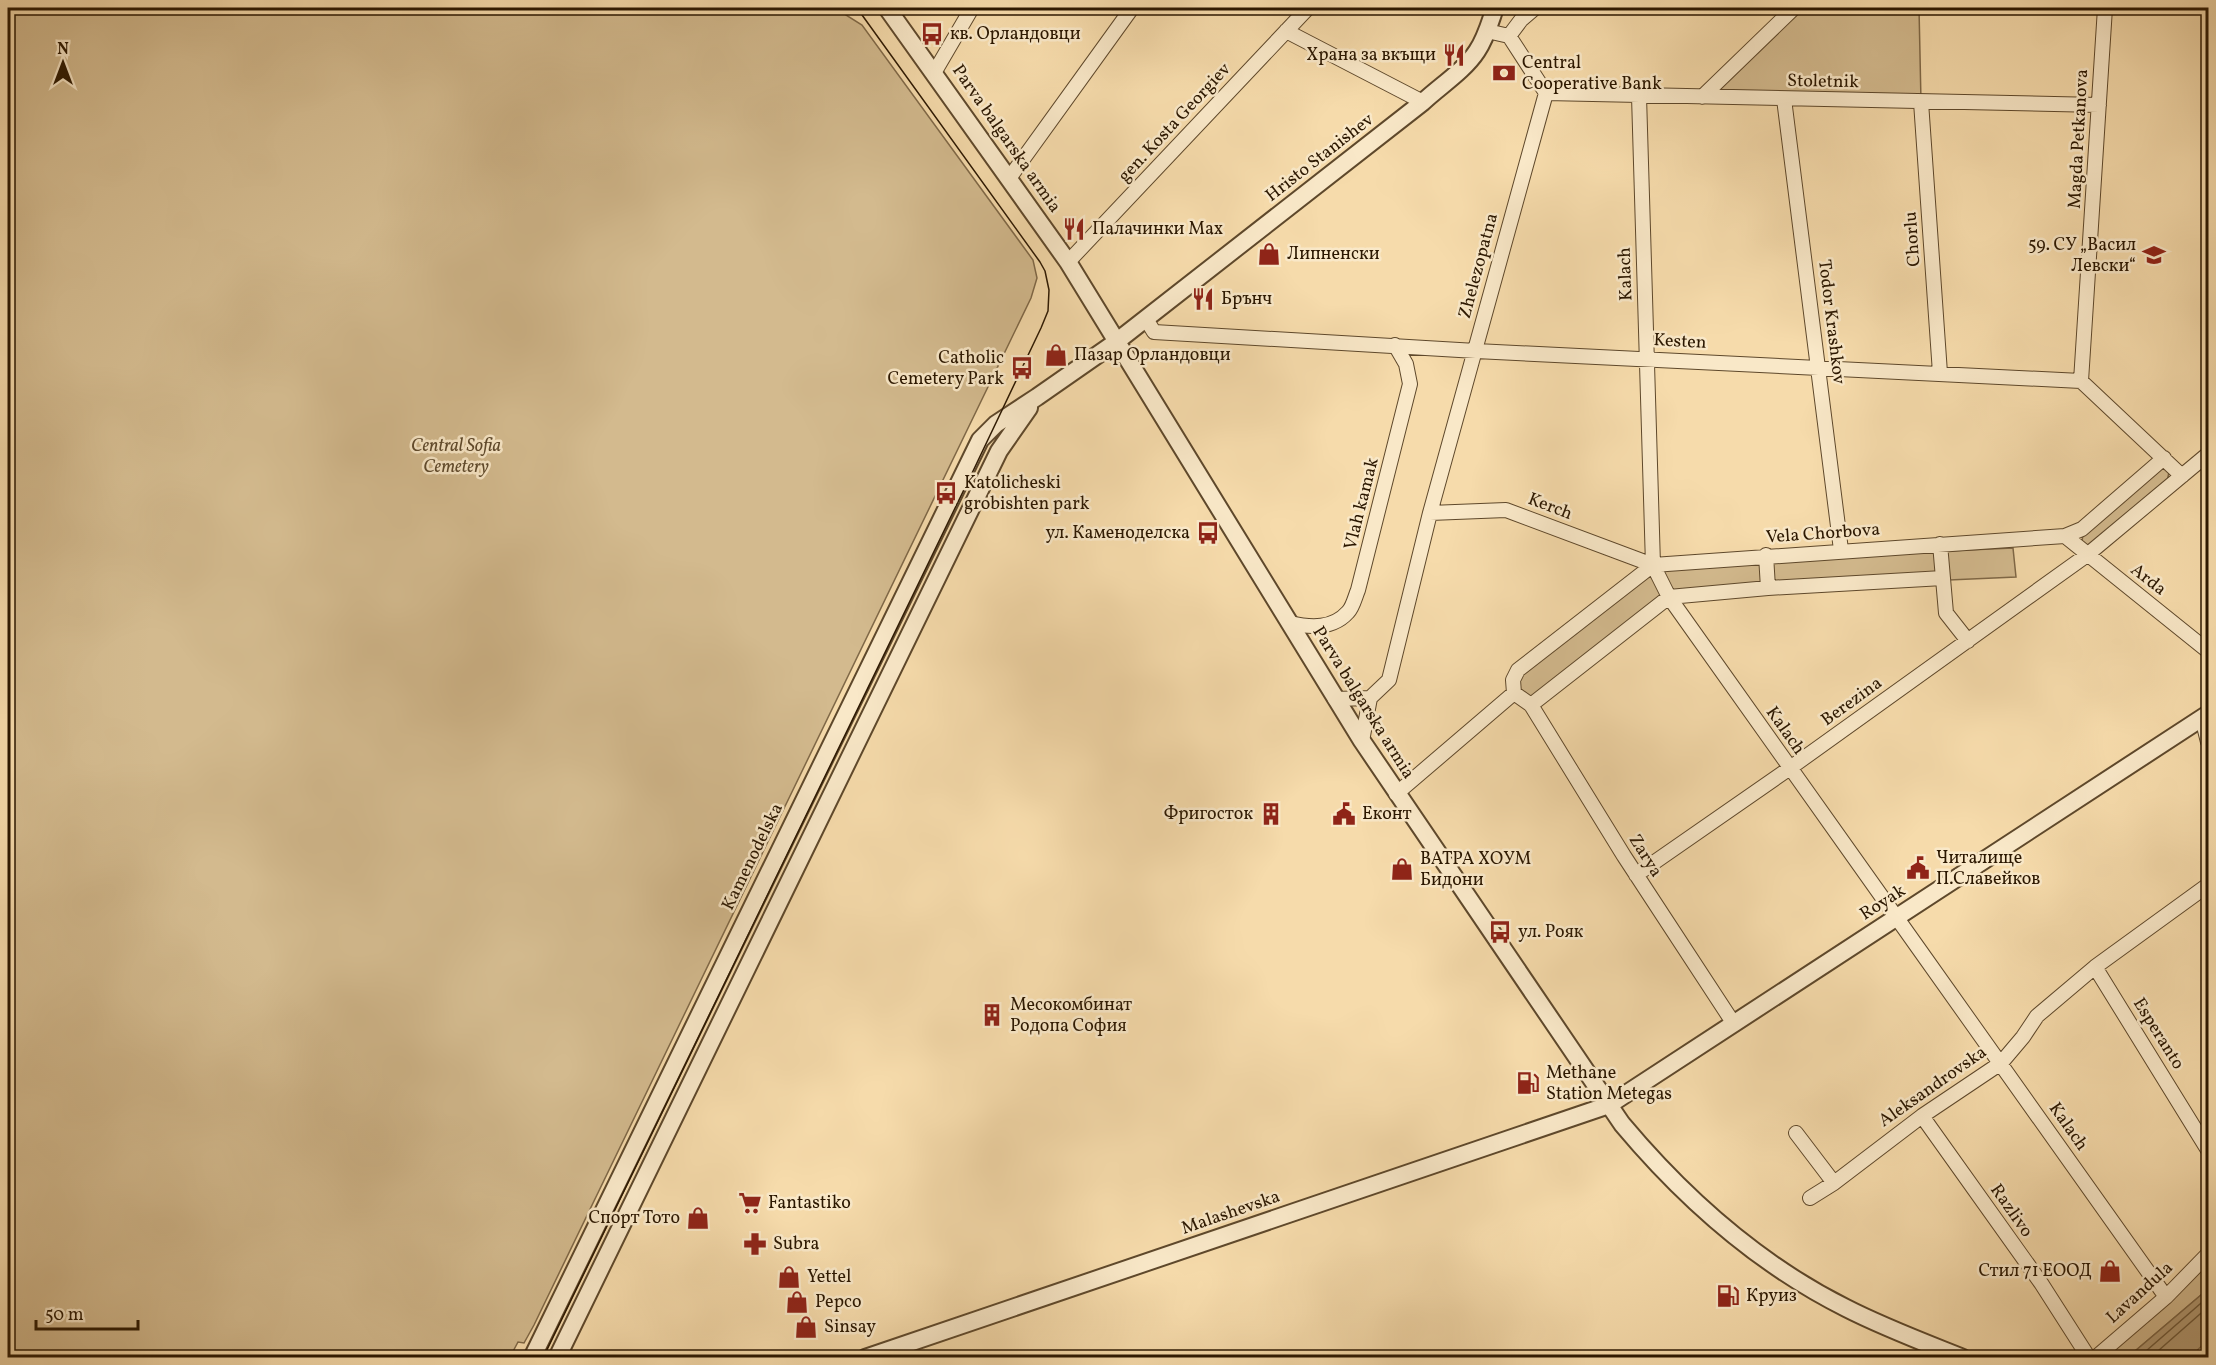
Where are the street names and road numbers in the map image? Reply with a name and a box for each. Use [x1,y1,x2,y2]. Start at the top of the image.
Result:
street label: gen. Kosta Georgiev [1113,57,1237,188]
street label: Parva balgarska armia [945,60,1067,218]
street label: Magda Petkanova [2063,68,2095,210]
street label: Stoletnik [1787,69,1859,95]
street label: Hristo Stanishev [1261,107,1380,208]
street label: Zhelezopatna [1453,210,1505,321]
street label: Chorlu [1899,211,1927,267]
street label: Kalach [1613,246,1639,301]
street label: Todor Krashkov [1811,258,1851,386]
street label: Kesten [1653,328,1707,356]
street label: Vlah kamak [1338,455,1386,553]
street label: Kerch [1524,487,1576,527]
street label: Vela Chorbova [1765,518,1881,550]
street label: Arda [2125,558,2171,602]
street label: Parva balgarska armia [1306,622,1420,784]
street label: Berezina [1816,671,1888,733]
street label: Kalach [1759,702,1811,760]
street label: Kamenodelska [716,799,790,915]
street label: Zarya [1622,830,1668,882]
street label: Royak [1855,879,1911,927]
street label: Esperanto [2126,993,2190,1075]
street label: Aleksandrovska [1874,1040,1992,1134]
street label: Kalach [2042,1098,2094,1156]
street label: Razlivo [1984,1179,2038,1243]
street label: Malashevska [1178,1184,1284,1242]
street label: Lavandula [2101,1256,2179,1330]

